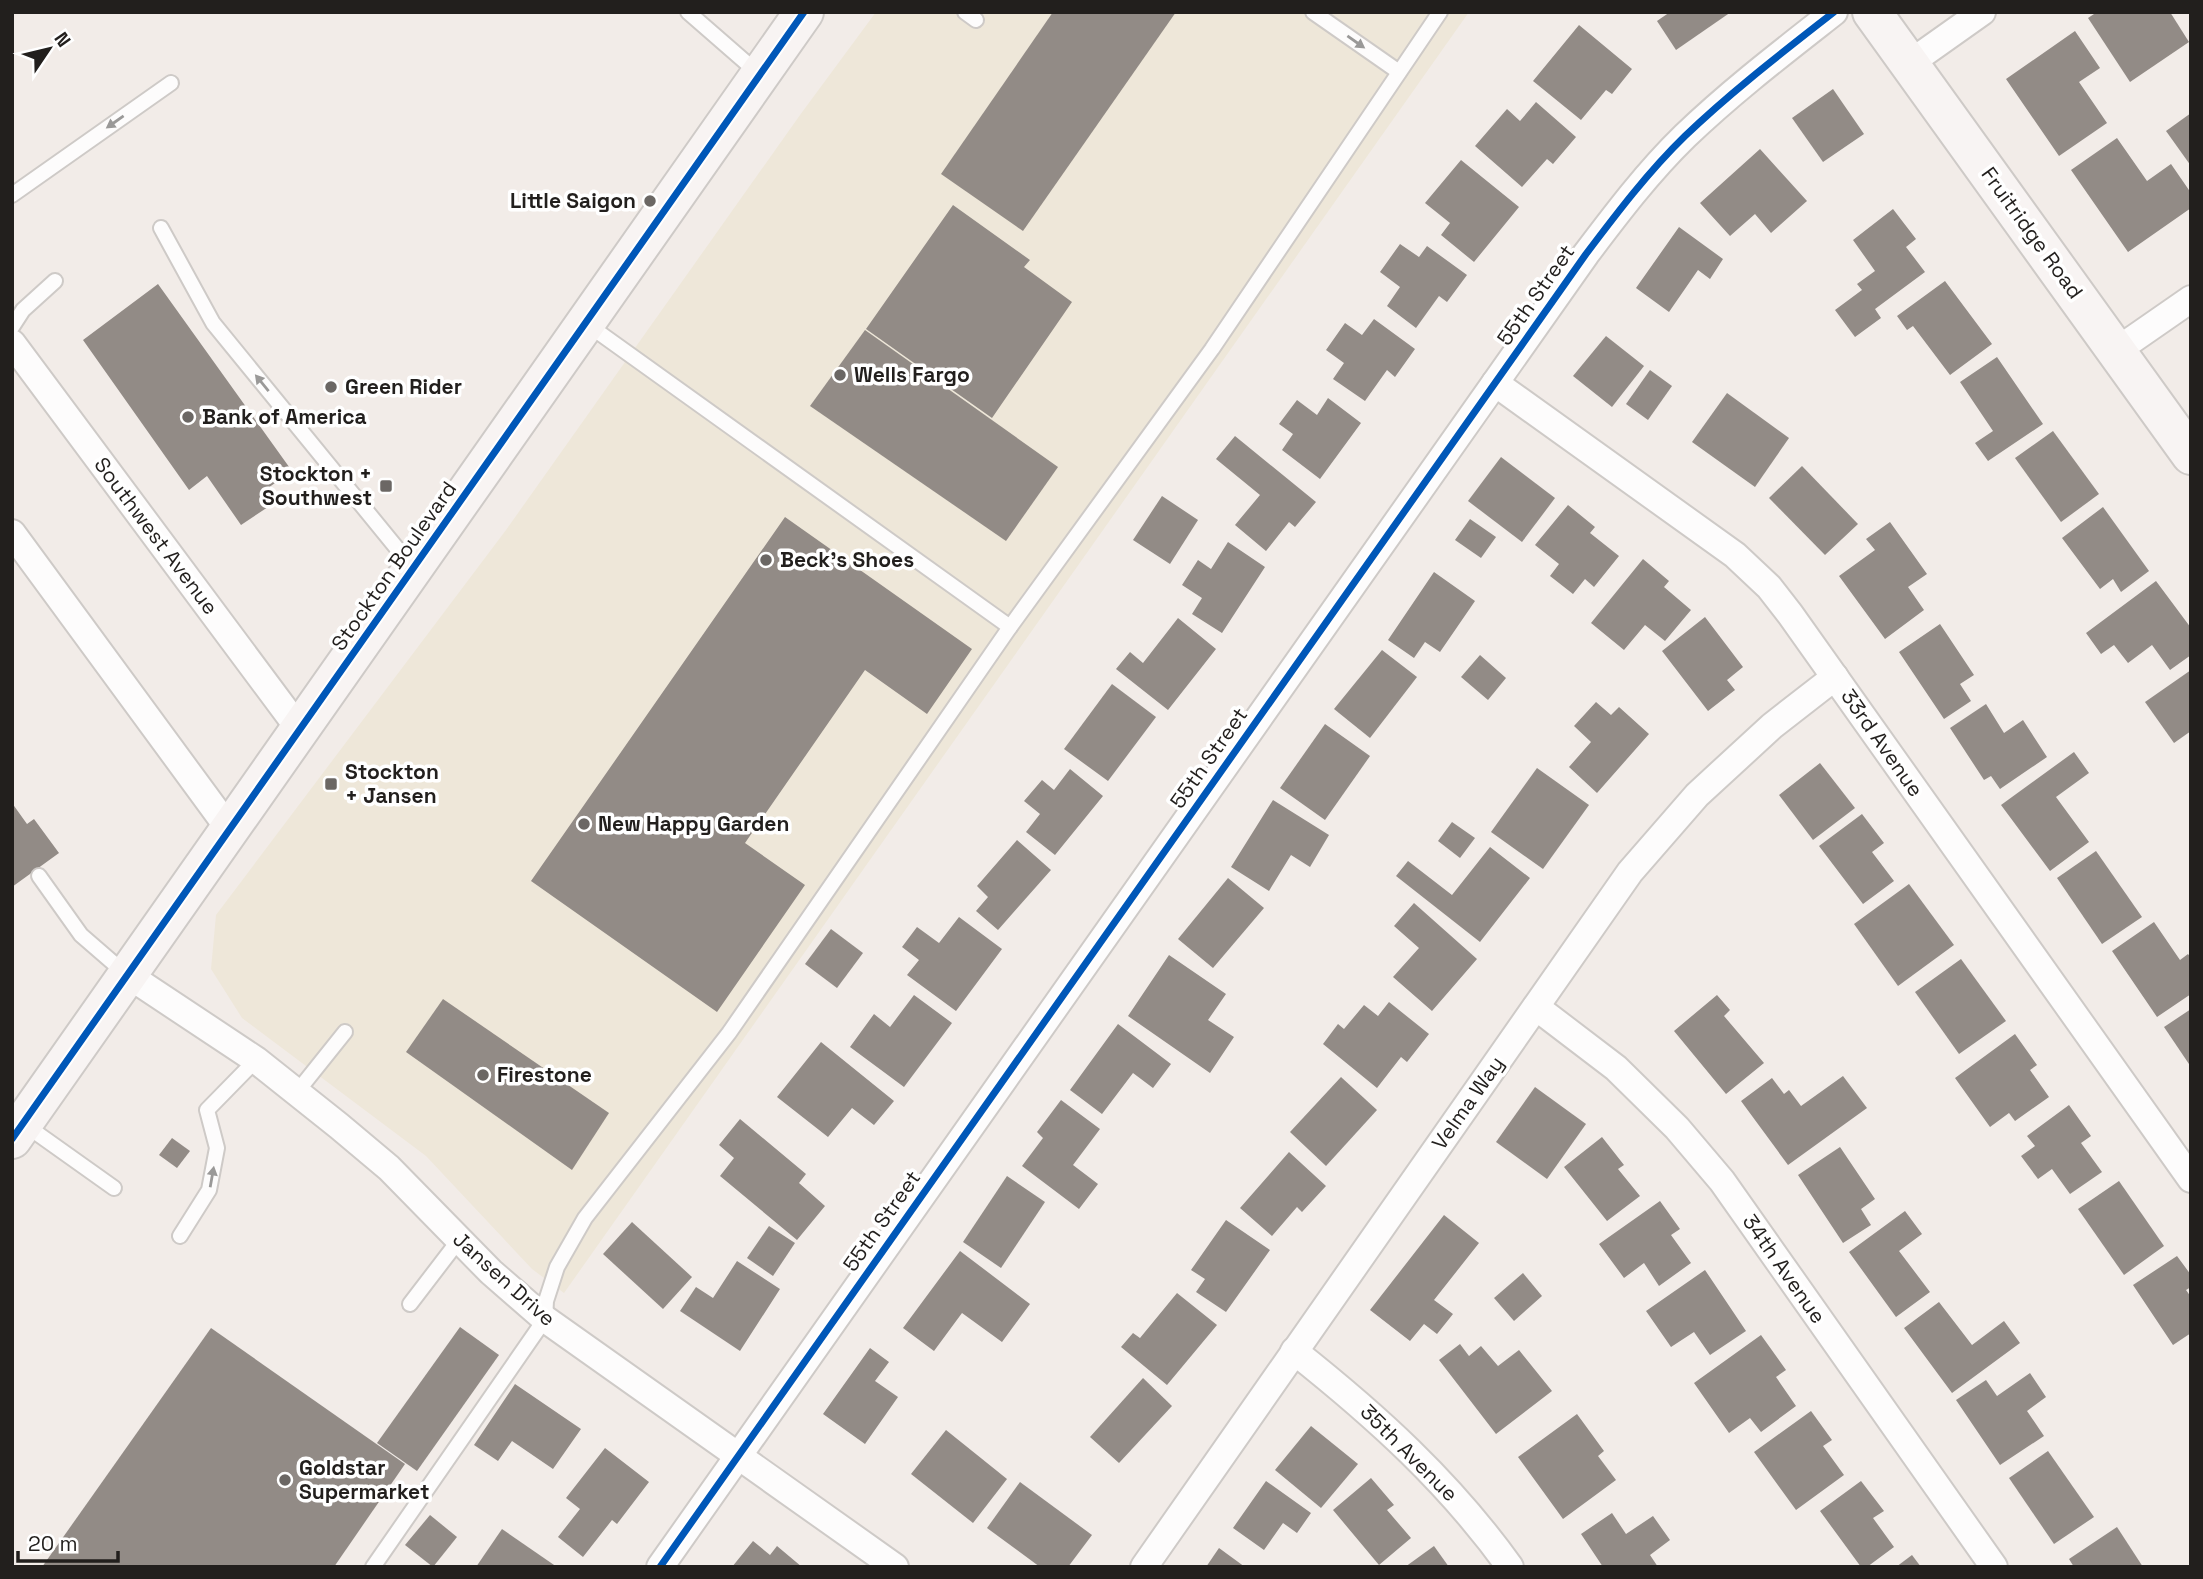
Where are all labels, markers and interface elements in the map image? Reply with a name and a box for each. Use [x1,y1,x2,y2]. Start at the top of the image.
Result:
north arrow [14,14,84,84]
text: N [49,27,76,52]
one-way arrow [1347,35,1365,49]
one-way arrow [106,115,124,129]
street label: Fruitridge Road [1976,162,2089,304]
place label: Little Saigon [510,187,636,214]
marker: Little Saigon [642,193,658,209]
street label: 55th Street [1491,239,1580,350]
place label: Wells Fargo [854,361,970,388]
marker: Wells Fargo [832,367,848,383]
place label: Green Rider [345,373,462,400]
one-way arrow [255,374,270,391]
marker: Green Rider [323,379,339,395]
place label: Bank of America [202,403,367,430]
marker: Bank of America [180,409,196,425]
street label: Southwest Avenue [88,452,224,620]
place label: Stockton + Southwest [260,460,372,511]
street label: Stockton Boulevard [325,476,462,656]
marker: Stockton + Southwest [378,478,394,494]
place label: Beck's Shoes [780,546,914,573]
marker: Beck's Shoes [758,552,774,568]
street label: 33rd Avenue [1835,683,1930,802]
street label: 55th Street [1164,702,1253,813]
place label: Stockton + Jansen [345,758,439,809]
marker: Stockton + Jansen [323,776,339,792]
place label: New Happy Garden [598,810,789,837]
marker: New Happy Garden [576,816,592,832]
street label: Velma Way [1426,1051,1510,1155]
place label: Firestone [497,1061,592,1088]
marker: Firestone [475,1067,491,1083]
one-way arrow [207,1165,218,1187]
street label: 55th Street [837,1165,926,1276]
street label: 34th Avenue [1737,1209,1832,1329]
street label: Jansen Drive [447,1225,561,1332]
street label: 35th Avenue [1355,1398,1464,1507]
place label: Goldstar Supermarket [299,1454,429,1505]
marker: Goldstar Supermarket [277,1472,293,1488]
scale bar [18,1520,117,1564]
text: 20 m [28,1530,78,1557]

